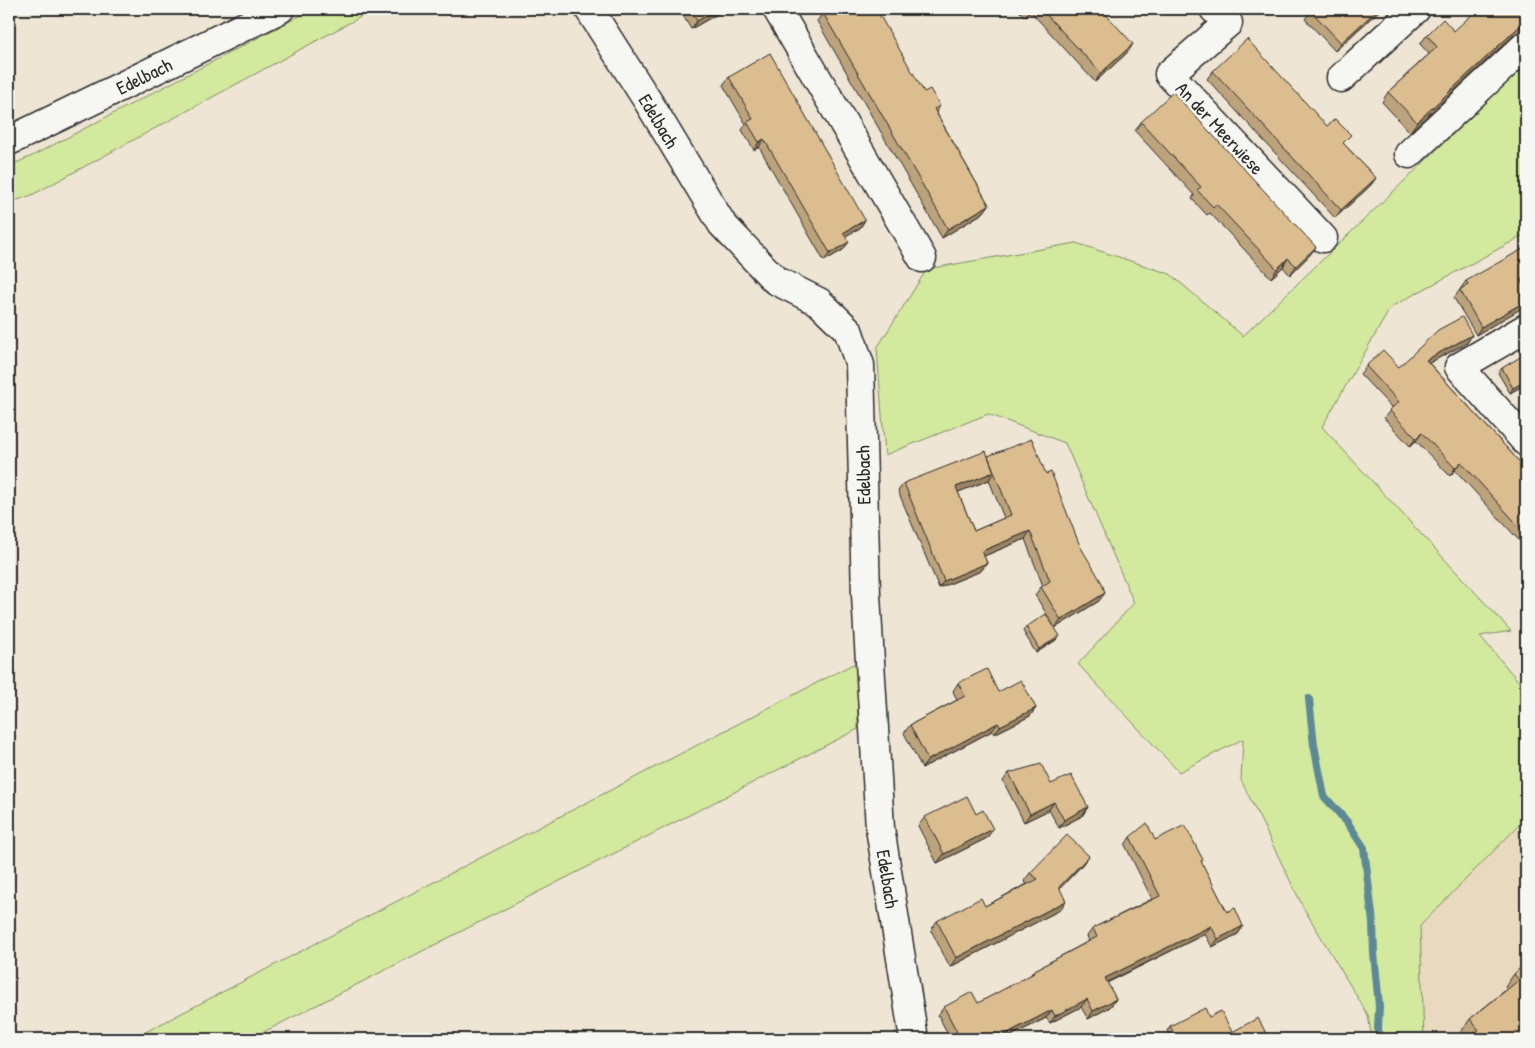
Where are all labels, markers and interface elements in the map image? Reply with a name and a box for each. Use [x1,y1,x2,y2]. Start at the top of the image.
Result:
street label: Edelbach [112,51,176,101]
street label: An der Meerwiese [1170,76,1270,180]
street label: Edelbach [633,89,685,153]
street label: Edelbach [849,445,877,505]
street label: Edelbach [871,848,905,910]

